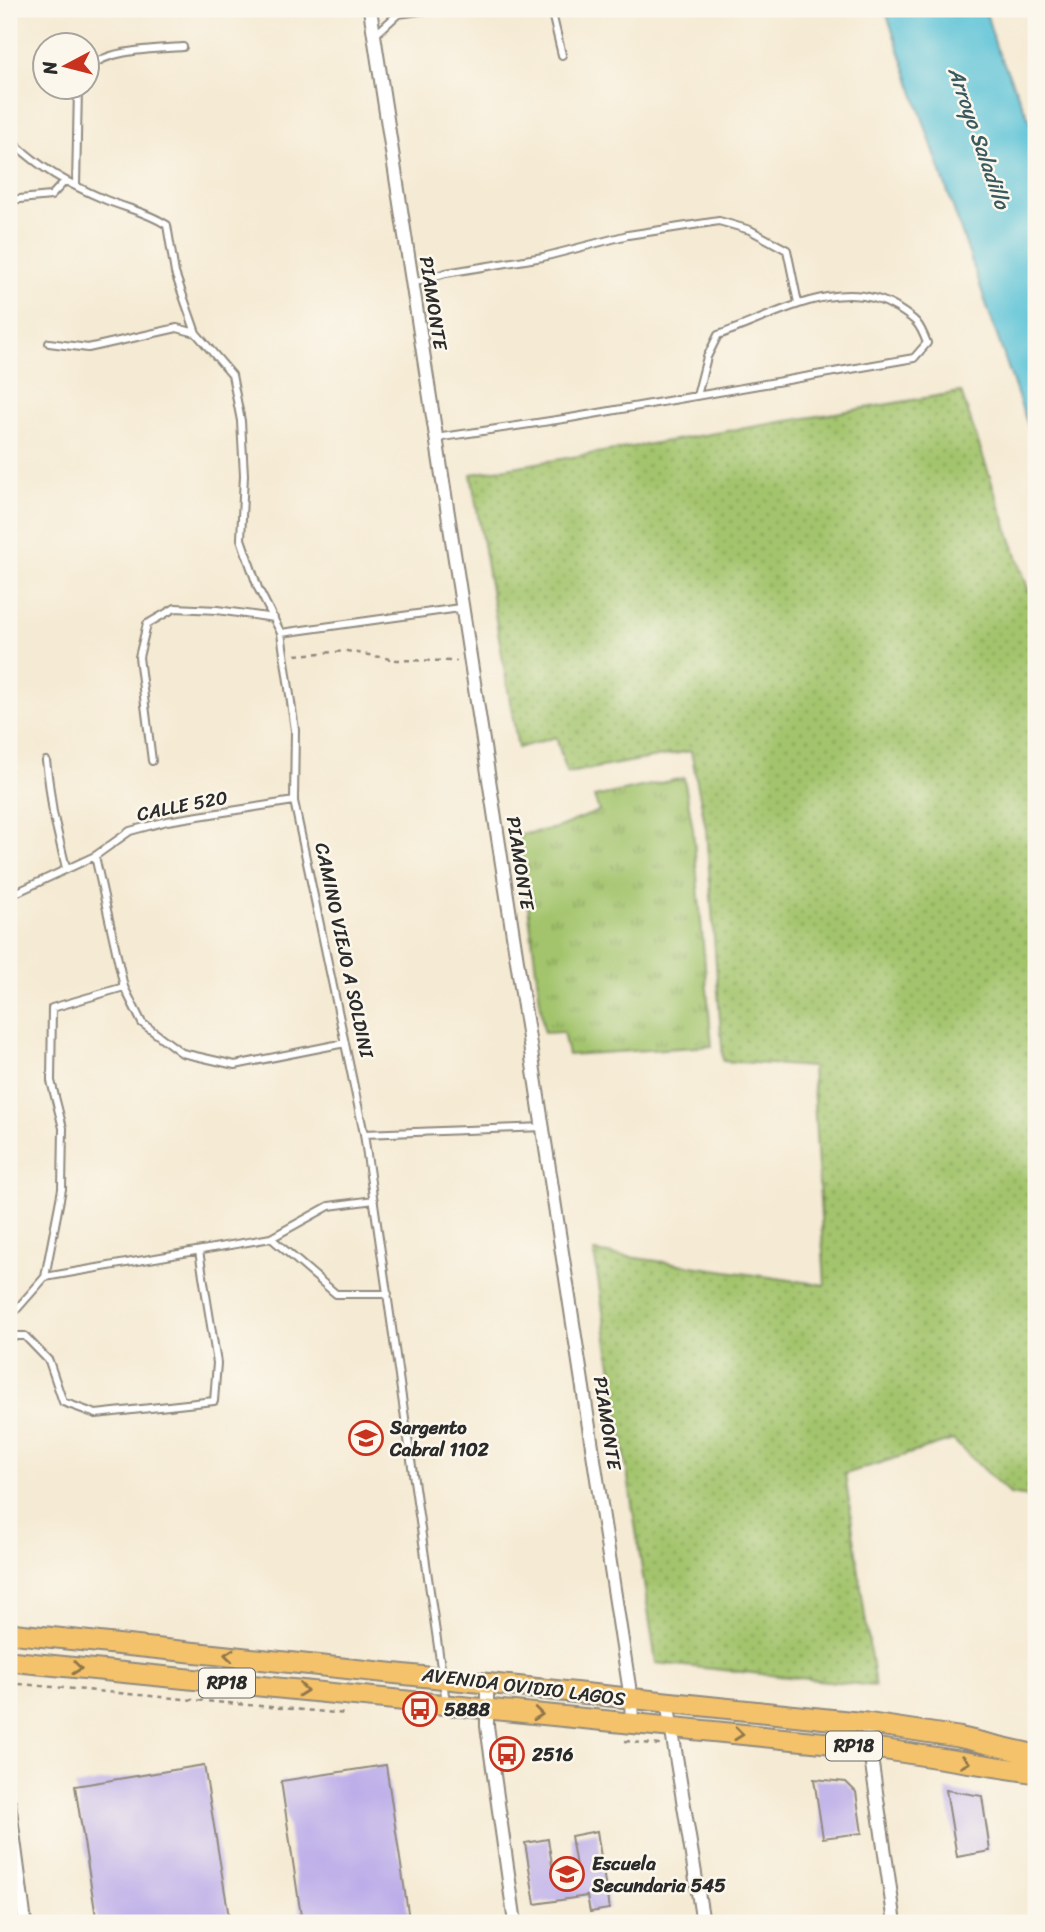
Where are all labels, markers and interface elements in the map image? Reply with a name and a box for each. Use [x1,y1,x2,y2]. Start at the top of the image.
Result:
north arrow [32,32,102,102]
text: N [32,59,67,78]
water label: Arroyo Saladillo [937,61,1022,216]
street label: PIAMONTE [410,254,457,354]
street label: CALLE 520 [134,781,230,830]
street label: PIAMONTE [497,814,544,914]
street label: CAMINO VIEJO A SOLDINI [306,839,384,1062]
street label: PIAMONTE [584,1374,631,1474]
place label: Sargento Cabral 1102 [389,1411,489,1466]
school or university icon: Sargento Cabral 1102 [347,1419,385,1457]
one-way arrow [223,1648,234,1663]
street label: AVENIDA OVIDIO LAGOS [419,1658,628,1715]
one-way arrow [71,1660,82,1675]
road number: RP18 [199,1668,255,1698]
one-way arrow [298,1682,309,1697]
bus stop icon: 5888 [401,1690,439,1728]
place label: 5888 [444,1693,491,1726]
one-way arrow [532,1706,544,1721]
one-way arrow [733,1727,745,1742]
road number: RP18 [826,1731,882,1760]
bus stop icon: 2516 [488,1735,526,1773]
place label: 2516 [531,1738,574,1771]
one-way arrow [959,1754,971,1769]
place label: Escuela Secundaria 545 [591,1847,726,1902]
school or university icon: Escuela Secundaria 545 [548,1855,586,1893]

